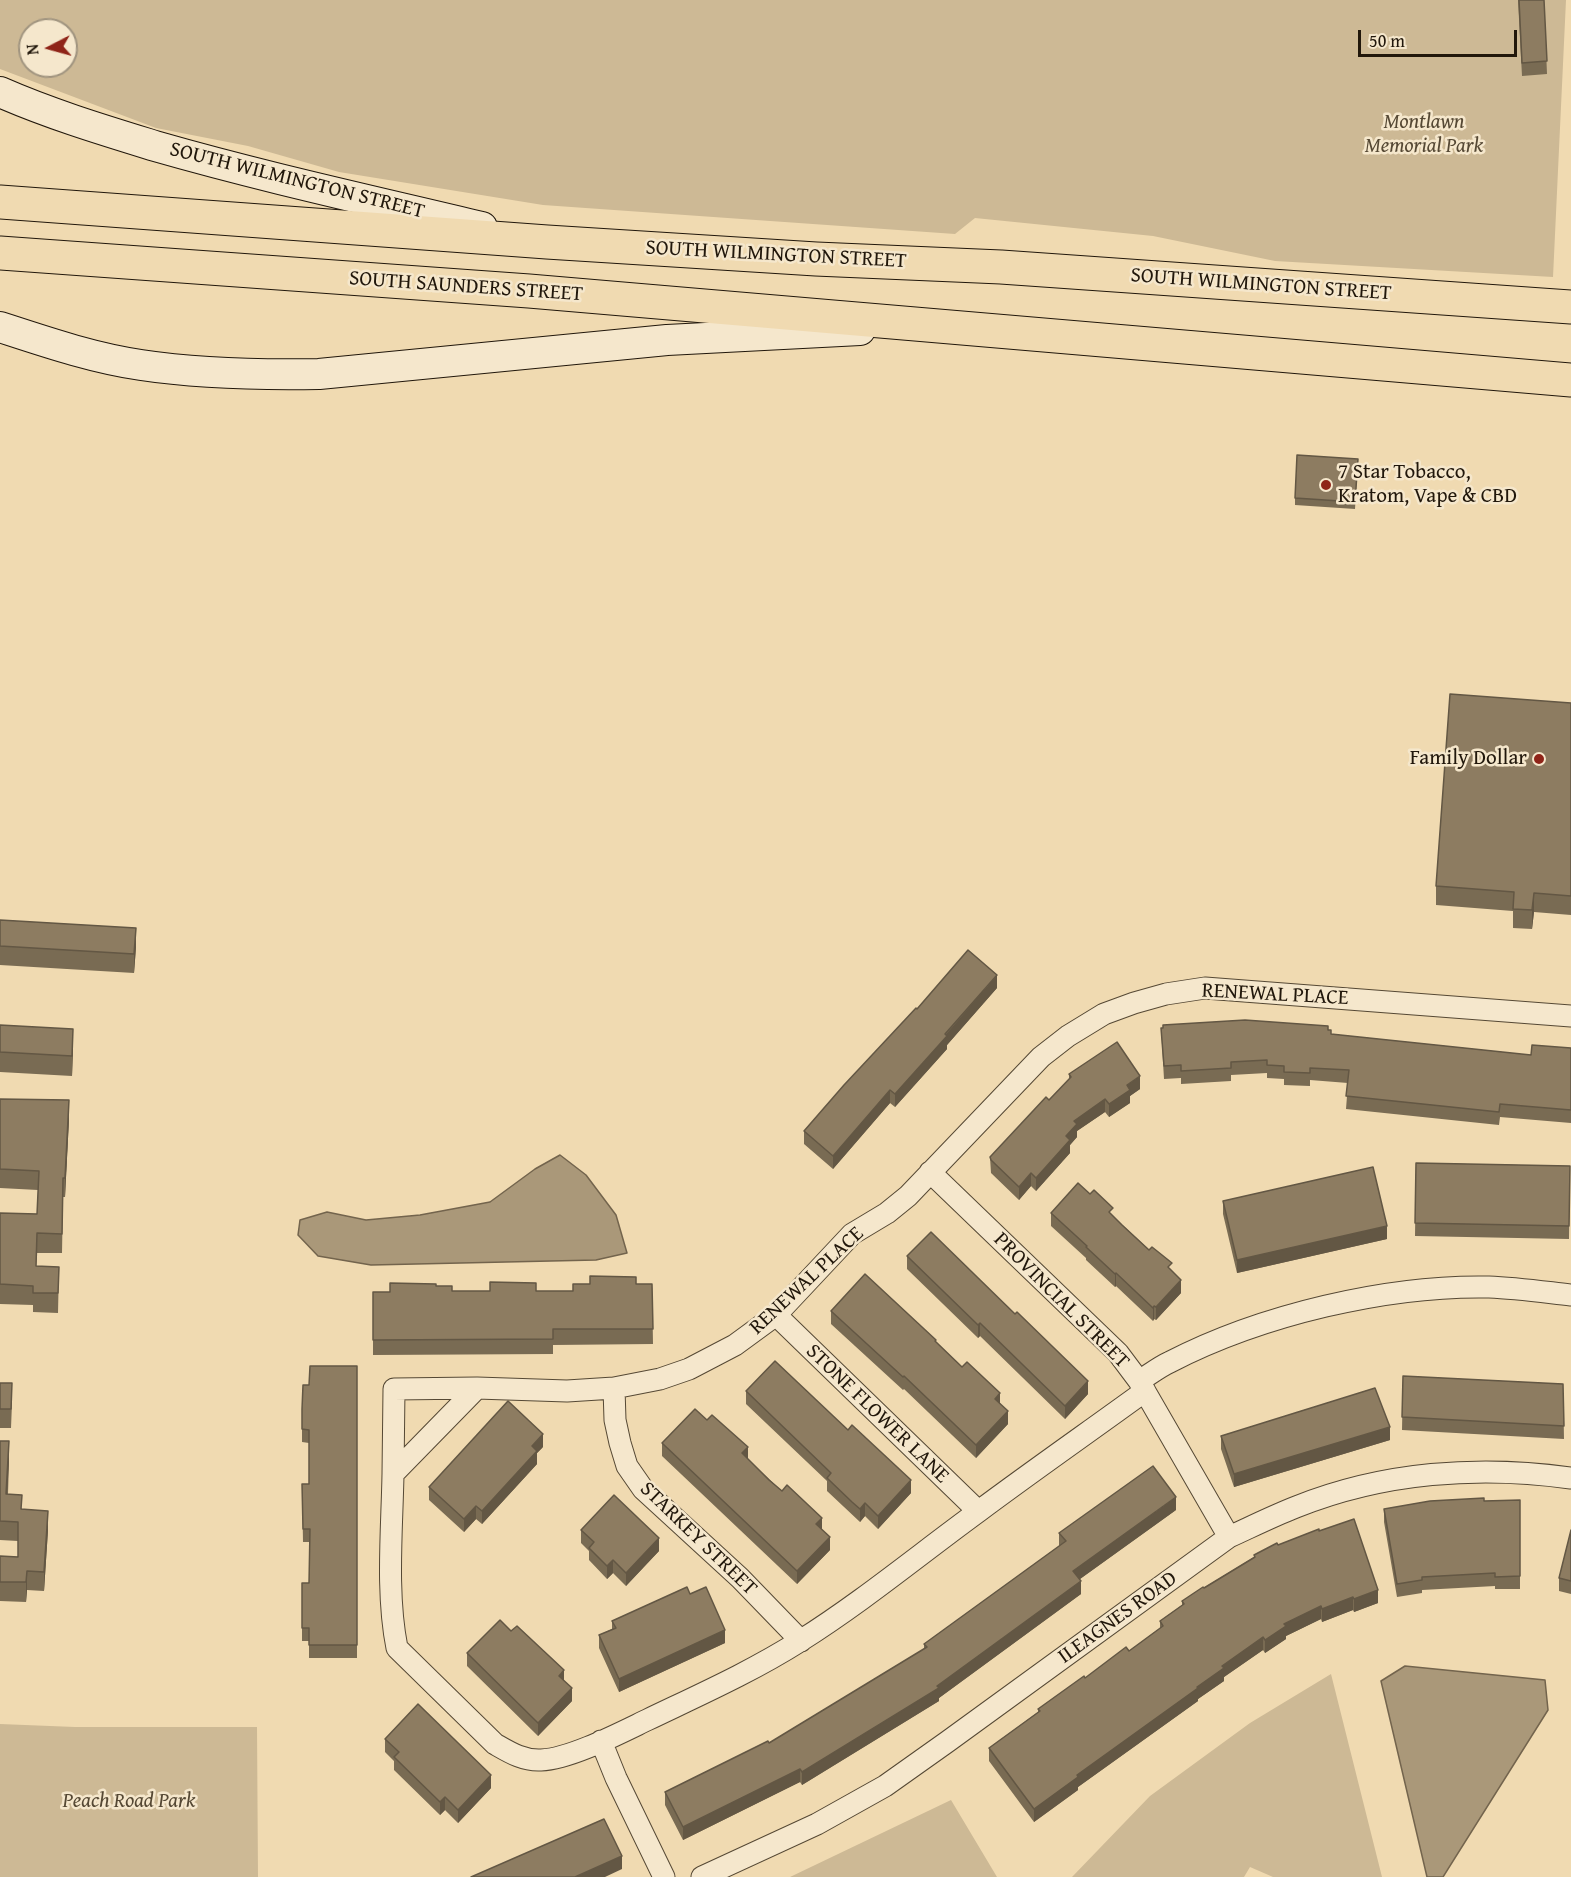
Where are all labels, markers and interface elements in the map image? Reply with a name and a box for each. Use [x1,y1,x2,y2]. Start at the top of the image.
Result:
north arrow [18,18,78,78]
scale bar [1361,18,1520,56]
text: 50 m [1369,27,1405,54]
text: N [20,43,45,56]
park label: Montlawn Memorial Park [1365,110,1483,160]
street label: SOUTH WILMINGTON STREET [167,137,427,225]
street label: SOUTH WILMINGTON STREET [645,236,907,274]
street label: SOUTH WILMINGTON STREET [1130,263,1392,307]
street label: SOUTH SAUNDERS STREET [348,266,584,308]
place label: 7 Star Tobacco, Kratom, Vape & CBD [1338,460,1517,510]
marker: 7 Star Tobacco, Kratom, Vape & CBD [1319,478,1333,492]
place label: Family Dollar [1410,746,1527,772]
marker: Family Dollar [1532,752,1546,766]
street label: RENEWAL PLACE [1201,979,1349,1011]
street label: RENEWAL PLACE [745,1222,869,1340]
street label: PROVINCIAL STREET [988,1228,1134,1374]
street label: STONE FLOWER LANE [800,1339,954,1489]
street label: STARKEY STREET [634,1477,762,1601]
street label: ILEAGNES ROAD [1054,1566,1182,1670]
park label: Peach Road Park [63,1789,195,1815]

